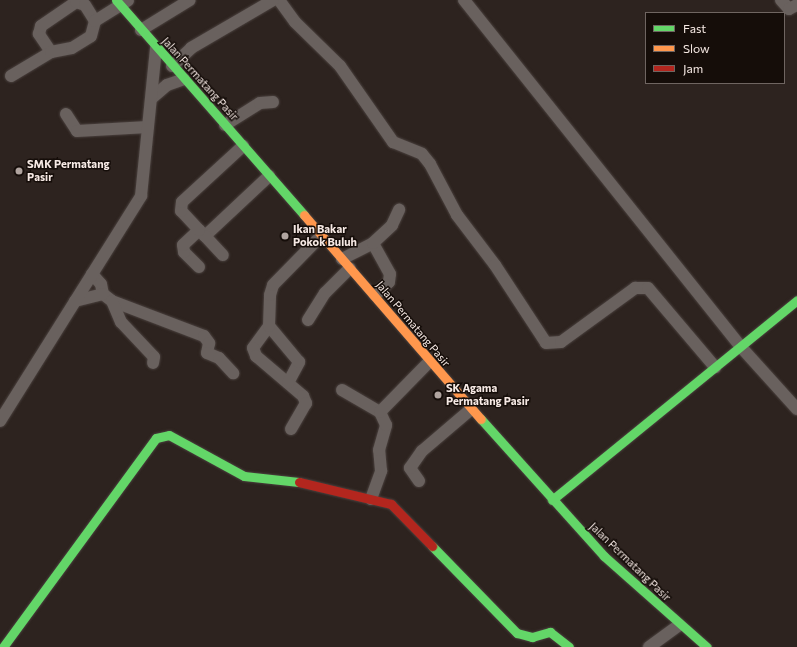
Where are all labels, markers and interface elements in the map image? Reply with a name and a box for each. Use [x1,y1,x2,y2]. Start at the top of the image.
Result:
legend [645,12,785,84]
text: Fast [683,21,706,35]
street label: Jalan Permatang Pasir [159,35,241,123]
text: Slow [683,41,710,55]
text: Jam [683,61,703,75]
place label: SMK Permatang Pasir [27,158,110,184]
marker: SMK Permatang Pasir [14,166,24,176]
place label: Ikan Bakar Pokok Buluh [293,223,357,249]
marker: Ikan Bakar Pokok Buluh [280,231,290,241]
street label: Jalan Permatang Pasir [373,279,453,369]
place label: SK Agama Permatang Pasir [446,382,529,408]
marker: SK Agama Permatang Pasir [433,390,443,400]
street label: Jalan Permatang Pasir [587,520,673,604]

